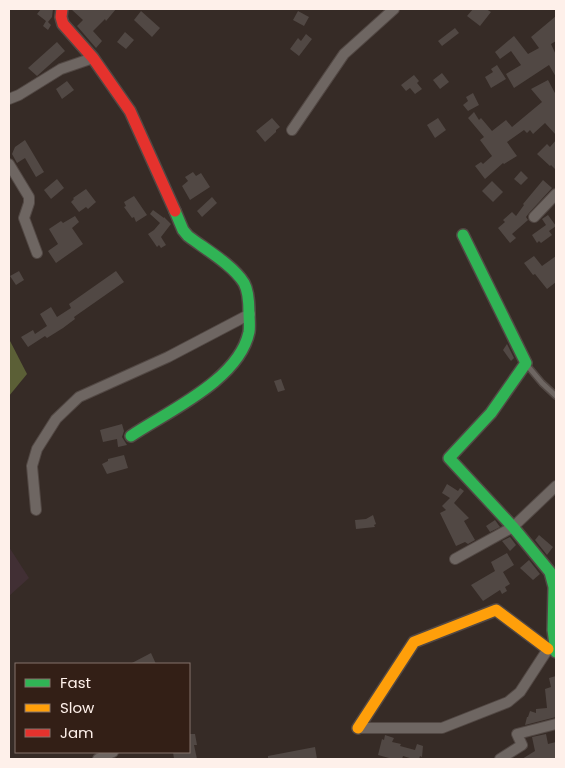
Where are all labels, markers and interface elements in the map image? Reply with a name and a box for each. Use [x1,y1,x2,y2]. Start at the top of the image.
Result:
legend [15,663,190,753]
text: Fast [60,672,91,693]
text: Slow [60,697,95,718]
text: Jam [60,722,94,743]

